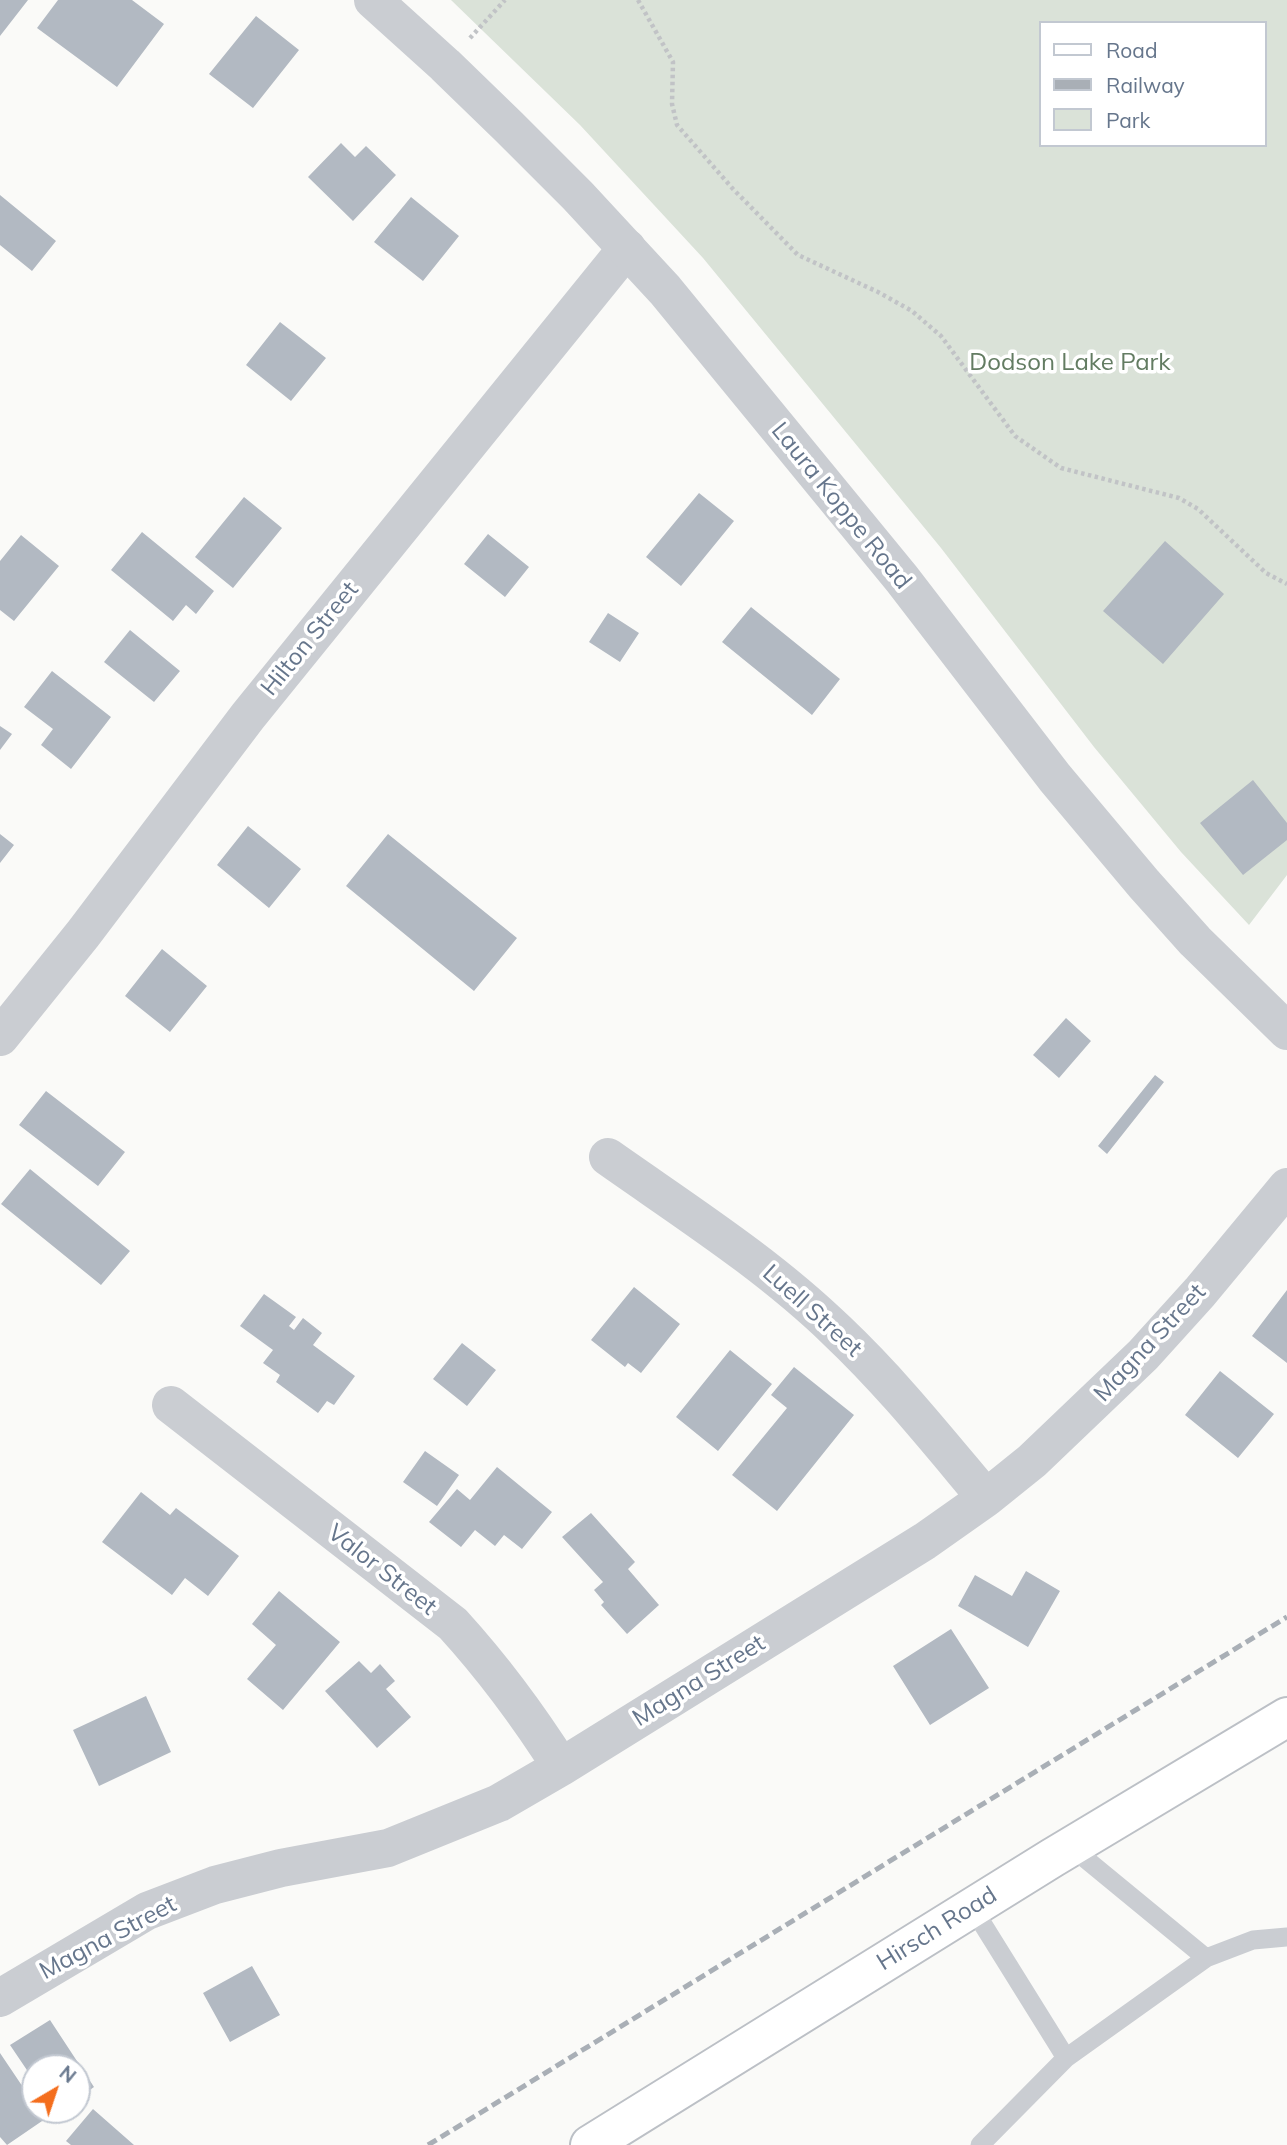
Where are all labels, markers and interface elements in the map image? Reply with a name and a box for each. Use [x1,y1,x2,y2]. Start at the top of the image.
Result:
legend [1038,21,1266,147]
text: Road [1106,37,1157,63]
text: Railway [1106,72,1185,98]
text: Park [1106,107,1150,133]
park label: Dodson Lake Park [969,349,1171,377]
street label: Laura Koppe Road [765,417,917,595]
street label: Hilton Street [255,576,365,702]
street label: Luell Street [756,1259,868,1363]
street label: Magna Street [1088,1278,1212,1408]
street label: Valor Street [322,1518,442,1622]
street label: Magna Street [628,1629,770,1733]
street label: Hirsch Road [872,1881,1002,1977]
street label: Magna Street [35,1890,181,1986]
north arrow [21,2054,91,2124]
text: N [55,2060,81,2088]

